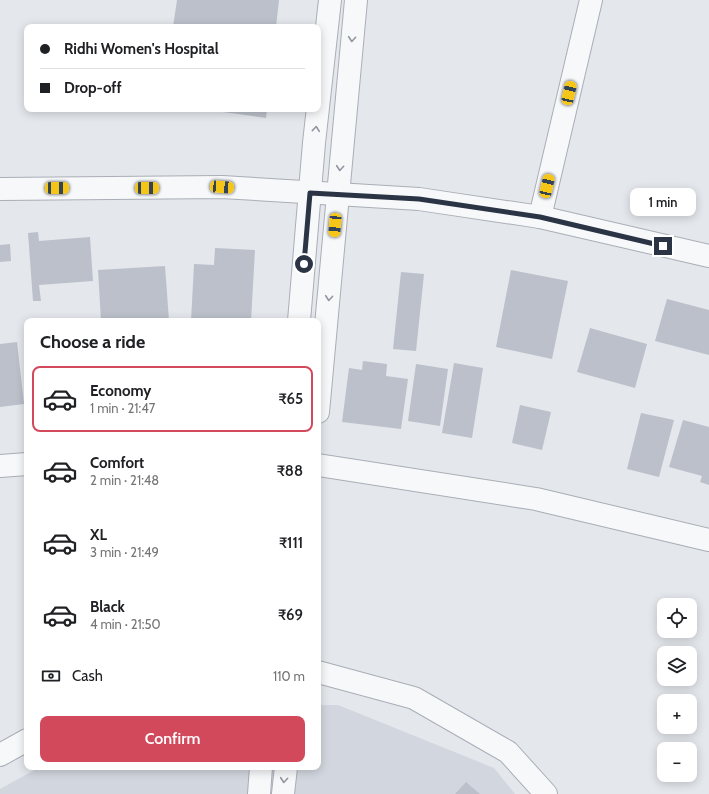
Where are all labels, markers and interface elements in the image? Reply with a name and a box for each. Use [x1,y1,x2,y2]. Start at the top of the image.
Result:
one-way arrow [348,36,357,42]
text: Ridhi Women's Hospital [64,40,219,58]
text: Drop-off [64,79,122,97]
car [560,80,578,106]
one-way arrow [311,126,320,132]
one-way arrow [336,165,345,171]
car [538,173,556,199]
car [210,180,234,194]
car [45,182,69,194]
car [135,182,159,194]
callout: 1 min [630,188,696,216]
text: 1 min [648,194,678,210]
car [328,213,342,237]
route end [654,237,672,255]
route start [295,255,313,273]
one-way arrow [324,295,333,301]
text: Choose a ride [40,331,145,353]
icon: car [42,381,78,417]
text: Economy [90,382,151,400]
text: ₹65 [278,390,303,408]
text: 1 min · 21:47 [90,400,155,416]
icon: car [42,453,78,489]
text: Comfort [90,454,144,472]
text: ₹88 [277,462,303,480]
text: 2 min · 21:48 [90,472,159,488]
icon: car [42,525,78,561]
text: XL [90,526,107,544]
text: ₹111 [279,534,303,552]
text: 3 min · 21:49 [90,544,159,560]
icon: car [42,597,78,633]
text: Black [90,598,125,616]
map controls [657,598,697,782]
button: locate [657,598,697,638]
text: ₹69 [278,606,303,624]
text: 4 min · 21:50 [90,616,161,632]
button: layers [657,646,697,686]
icon: cash [40,665,62,687]
text: Cash [72,667,103,685]
text: 110 m [273,668,305,684]
button: + [657,694,697,734]
button: Confirm [40,716,305,762]
button: − [657,742,697,782]
one-way arrow [280,777,289,784]

